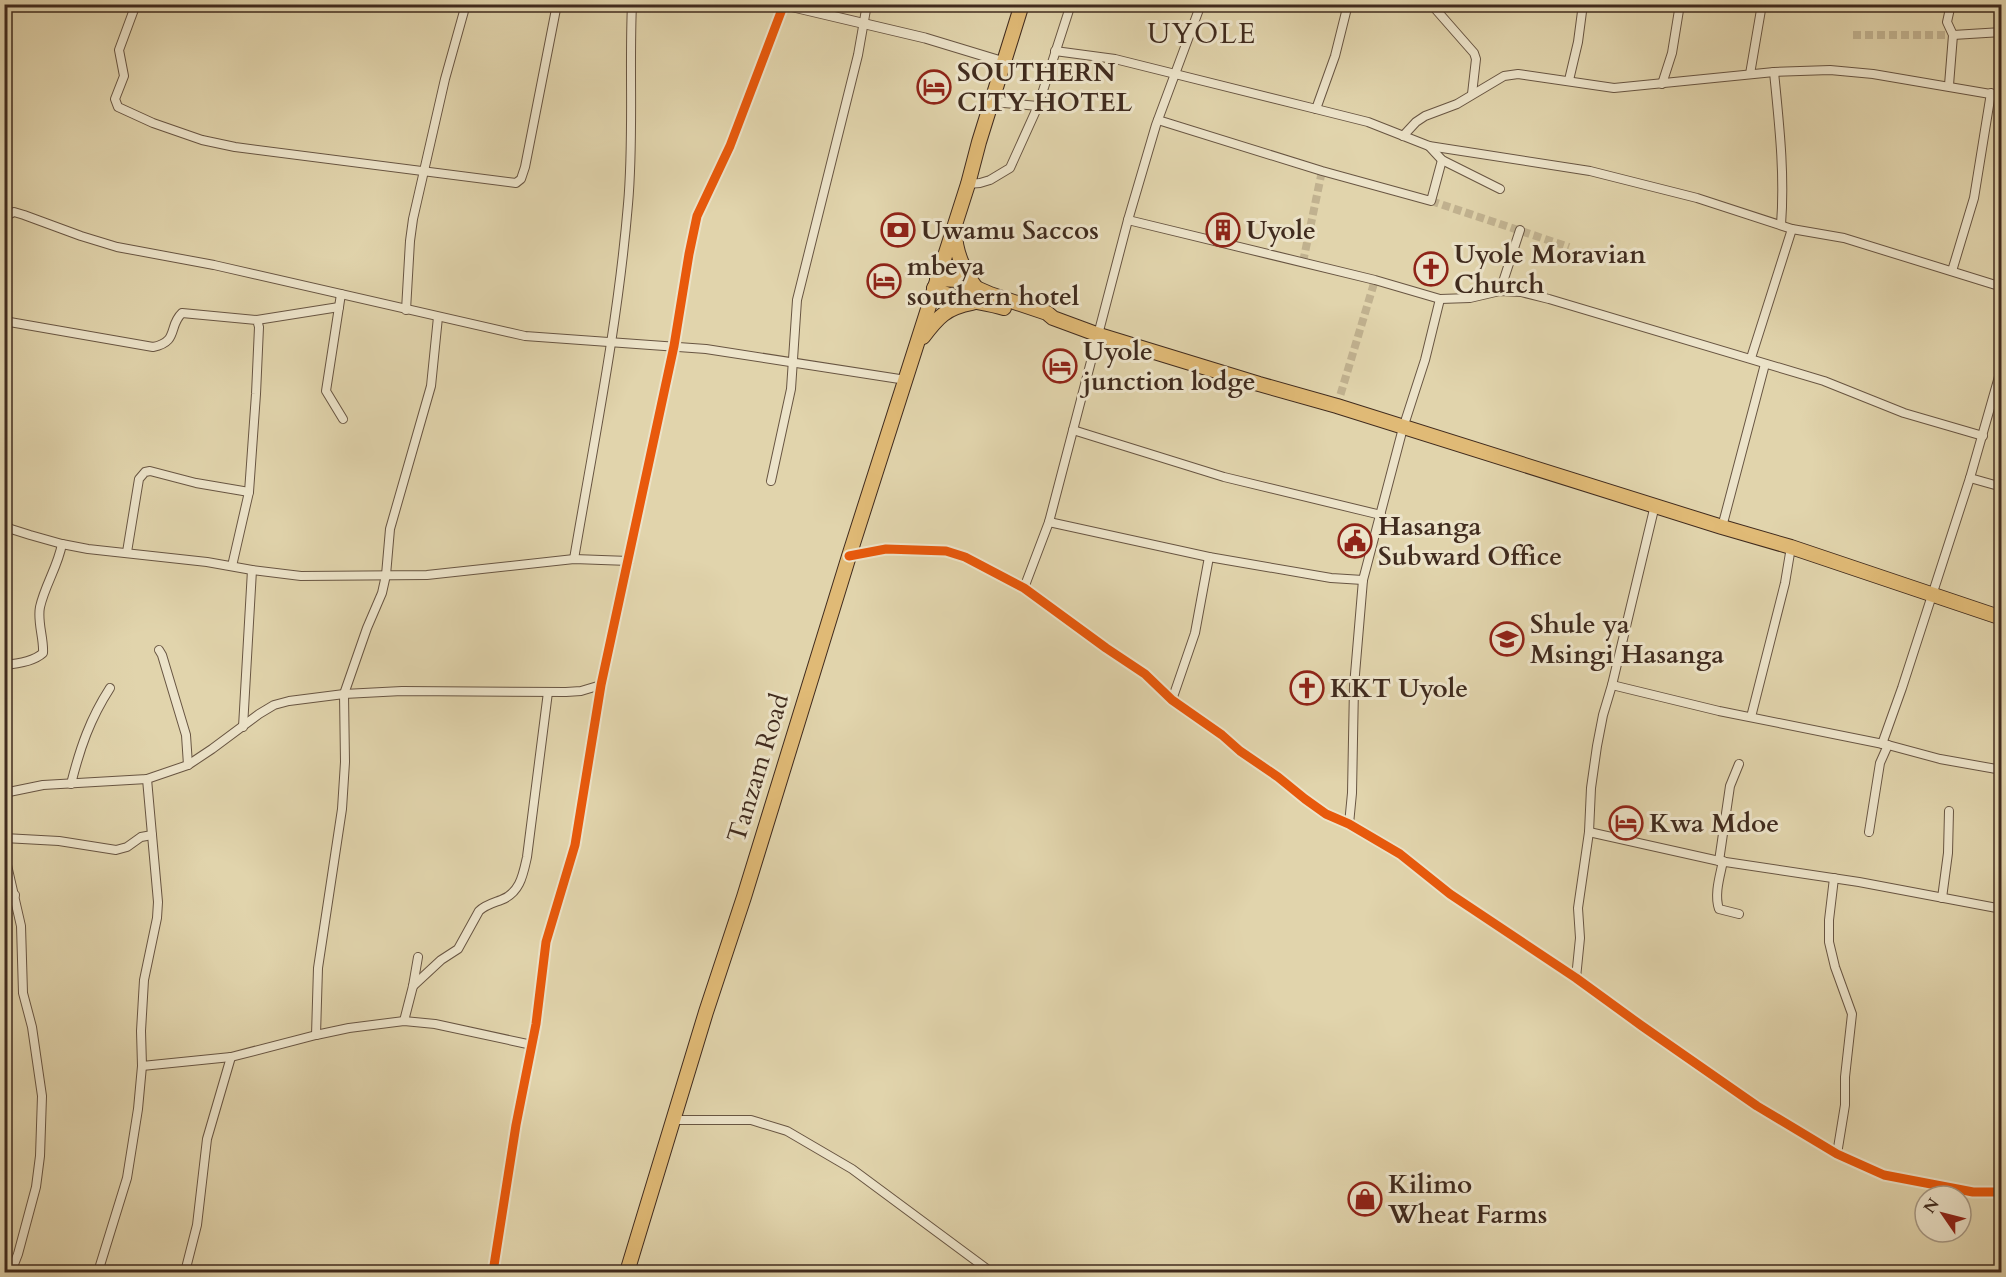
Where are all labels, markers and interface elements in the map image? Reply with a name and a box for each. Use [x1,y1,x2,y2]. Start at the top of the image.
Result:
district label: UYOLE [1147,15,1257,53]
place label: SOUTHERN CITY HOTEL [957,55,1133,120]
hotel icon: SOUTHERN CITY HOTEL [916,69,952,105]
bank icon: Uwamu Saccos [880,212,916,248]
building icon: Uyole [1205,212,1241,248]
place label: Uwamu Saccos [921,213,1099,248]
place label: Uyole [1246,213,1316,248]
place label: Uyole Moravian Church [1454,237,1646,302]
place label: mbeya southern hotel [907,249,1080,314]
church icon: Uyole Moravian Church [1413,251,1449,287]
hotel icon: mbeya southern hotel [866,263,902,299]
place label: Uyole junction lodge [1079,334,1256,399]
hotel icon: Uyole junction lodge [1042,348,1078,384]
place label: Hasanga Subward Office [1378,509,1562,574]
public building icon: Hasanga Subward Office [1337,523,1373,559]
place label: Shule ya Msingi Hasanga [1530,607,1724,672]
school or university icon: Shule ya Msingi Hasanga [1489,621,1525,657]
church icon: KKT Uyole [1289,670,1325,706]
place label: KKT Uyole [1330,671,1468,706]
street label: Tanzam Road [719,689,797,847]
hotel icon: Kwa Mdoe [1608,805,1644,841]
place label: Kwa Mdoe [1649,806,1779,841]
place label: Kilimo Wheat Farms [1387,1167,1547,1232]
shop icon: Kilimo Wheat Farms [1347,1181,1383,1217]
north arrow [1913,1184,1973,1244]
text: N [1919,1194,1945,1218]

